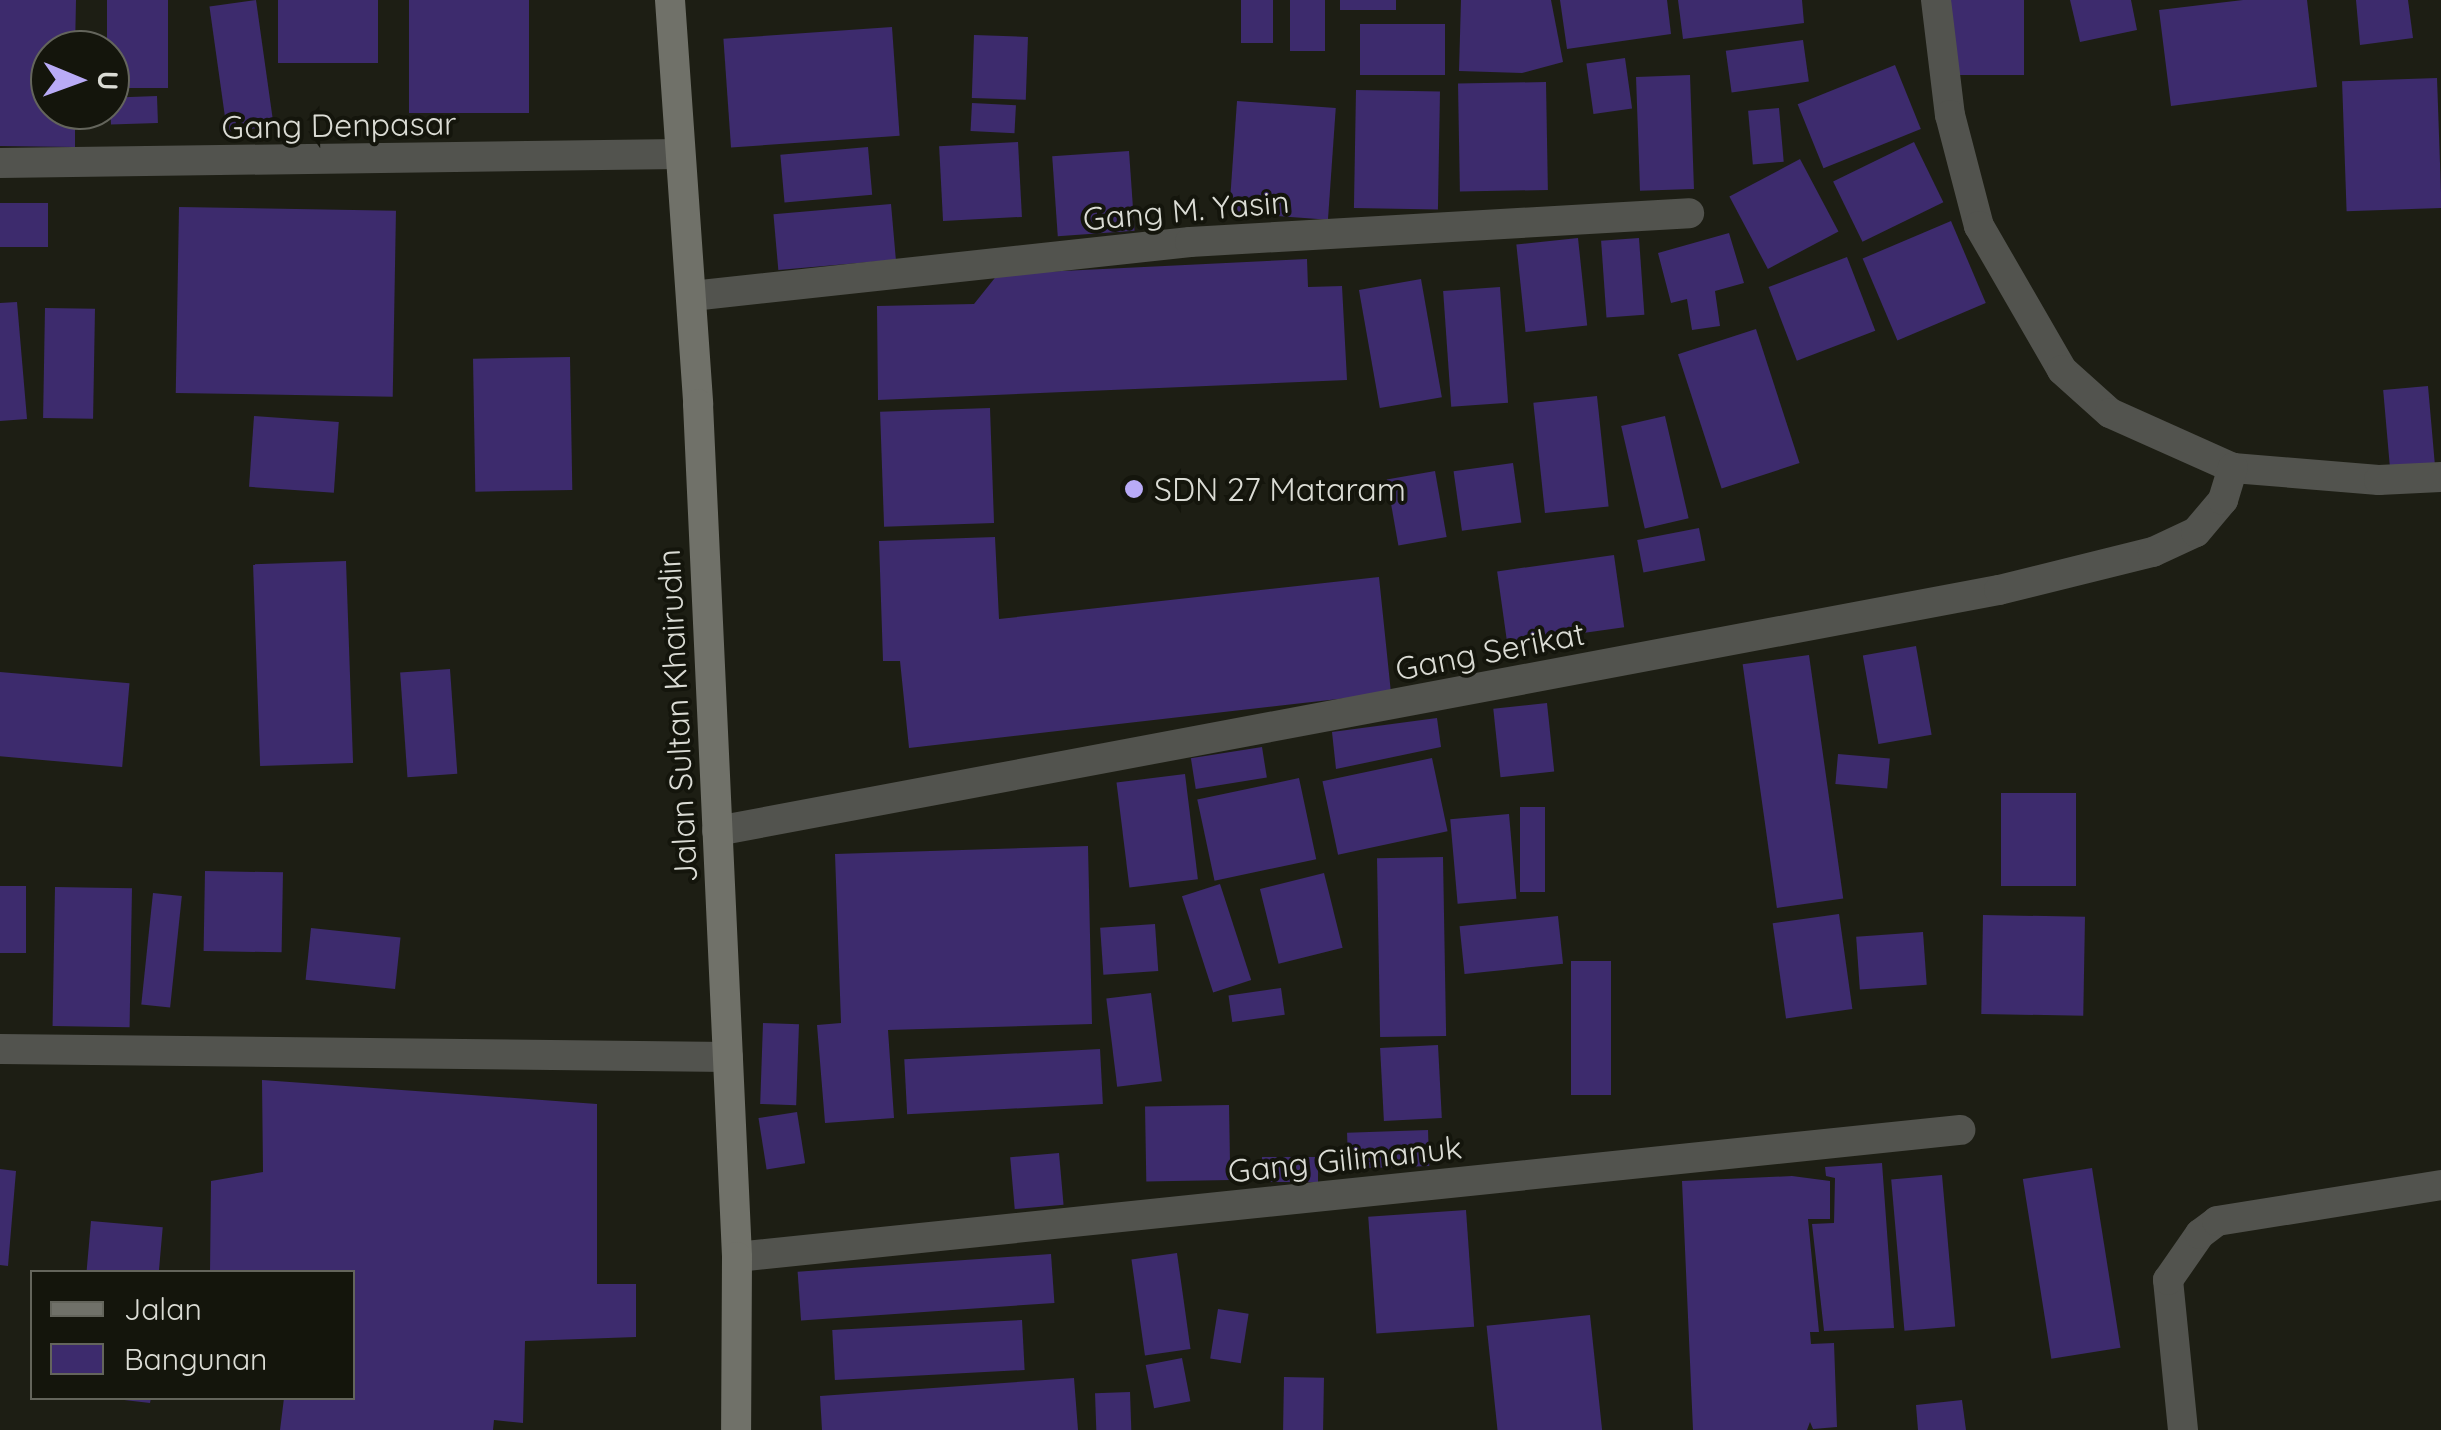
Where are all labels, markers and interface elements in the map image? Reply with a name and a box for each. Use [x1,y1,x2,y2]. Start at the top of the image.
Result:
north arrow [30,30,130,130]
text: U [91,70,126,91]
street label: Gang Denpasar [221,104,457,146]
street label: Gang M. Yasin [1081,182,1291,238]
place label: SDN 27 Mataram [1154,470,1406,508]
marker: SDN 27 Mataram [1123,478,1145,500]
street label: Jalan Sultan Khairudin [649,548,705,884]
street label: Gang Serikat [1392,614,1588,688]
street label: Gang Gilimanuk [1226,1128,1464,1190]
legend [30,1270,355,1400]
text: Jalan [124,1290,202,1328]
text: Bangunan [124,1340,267,1378]

